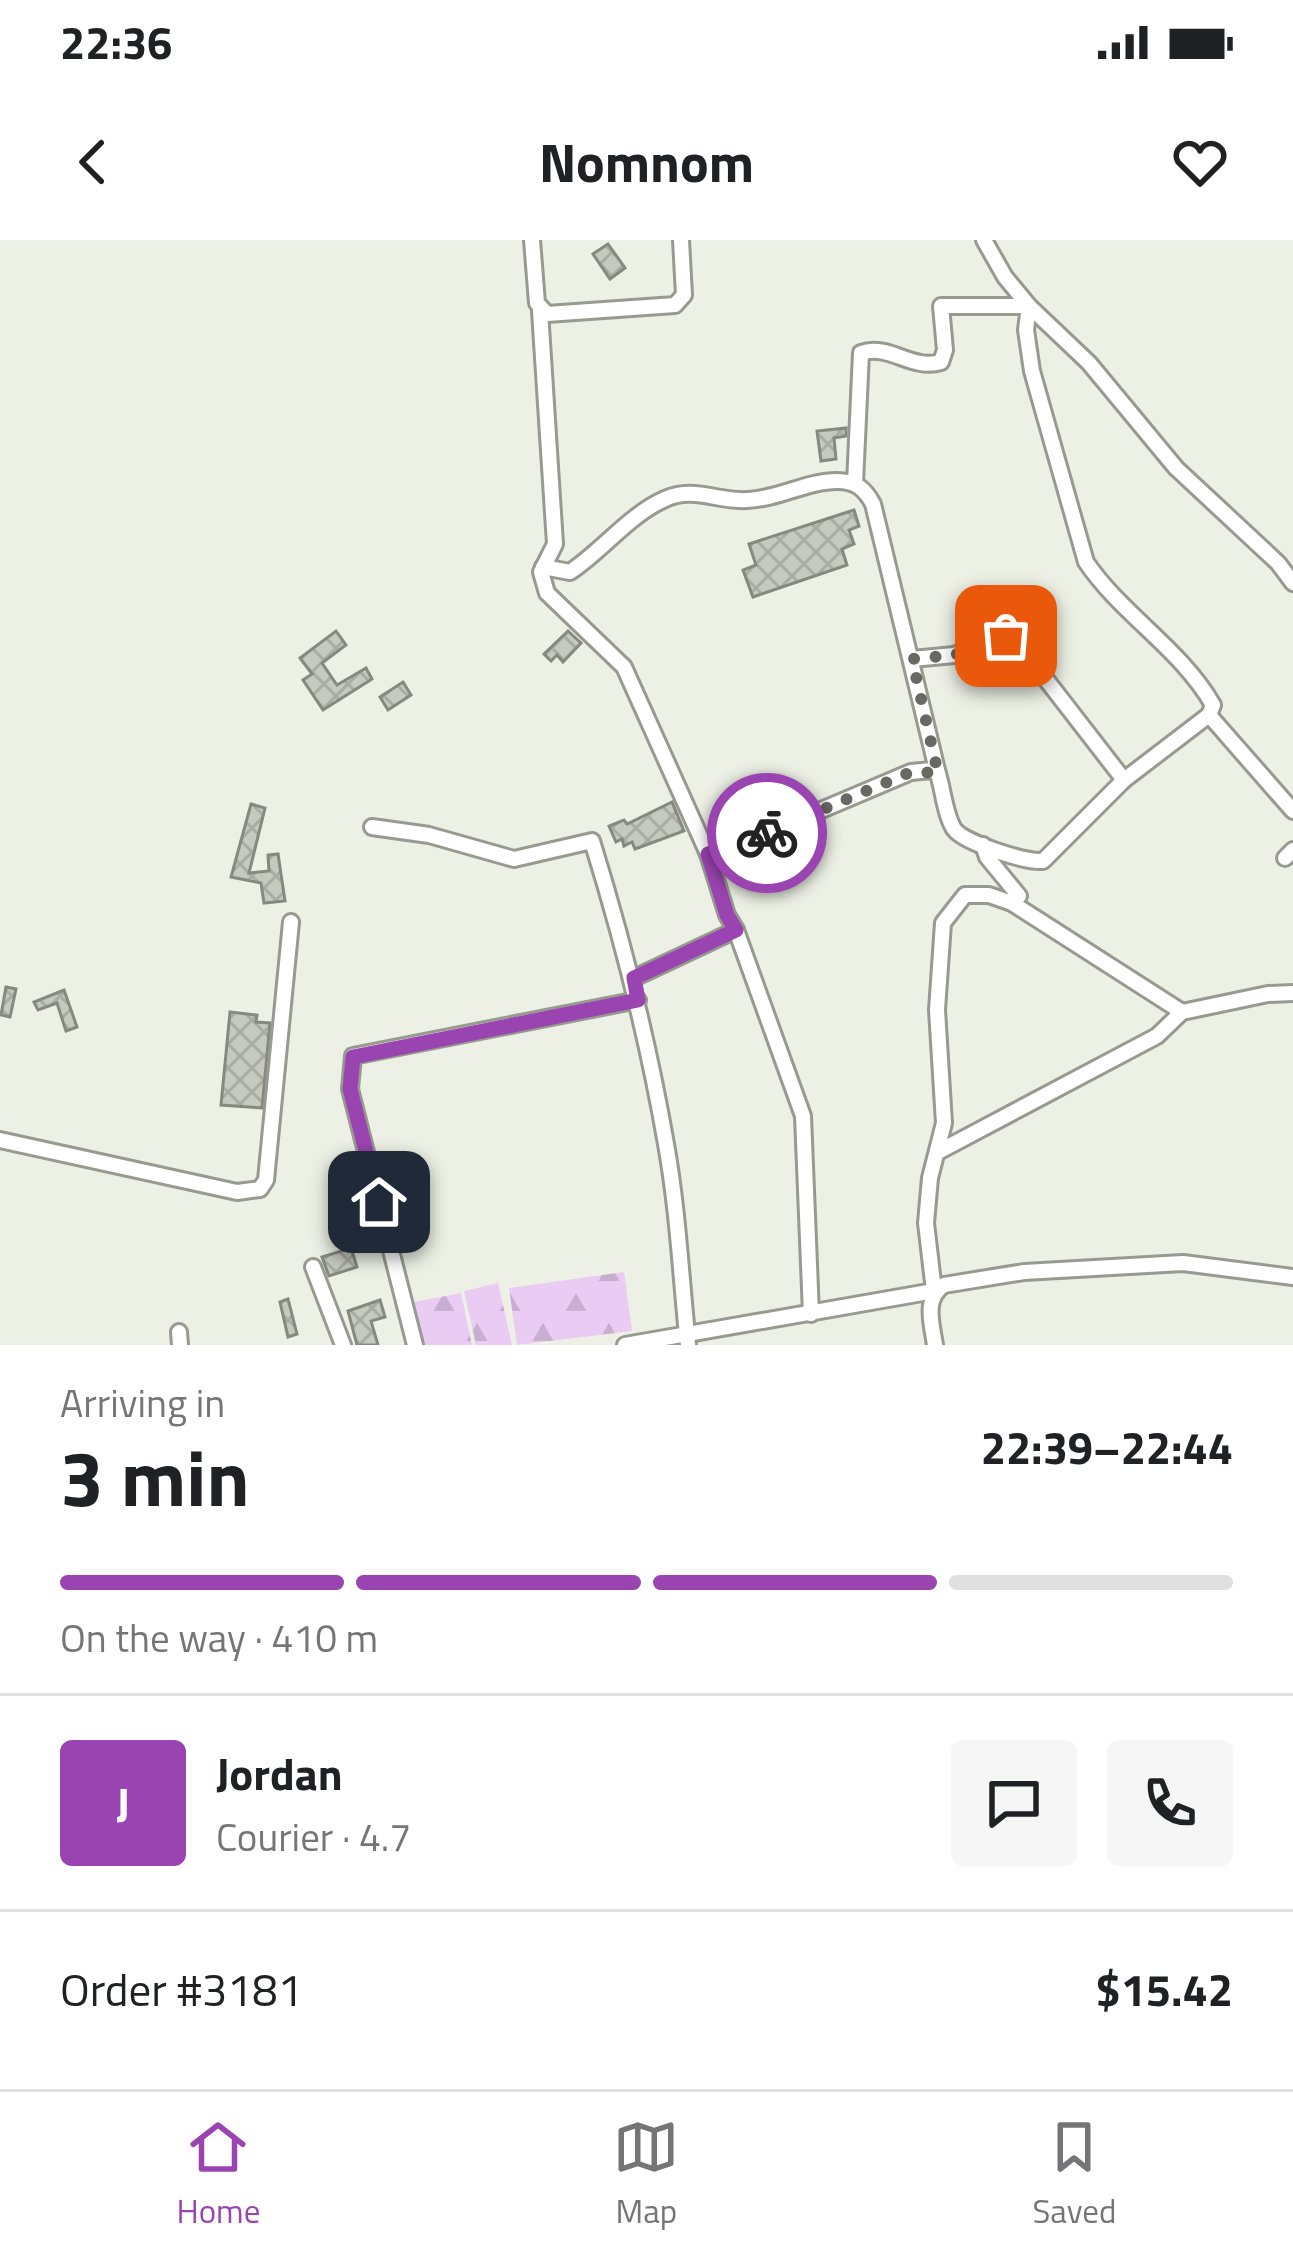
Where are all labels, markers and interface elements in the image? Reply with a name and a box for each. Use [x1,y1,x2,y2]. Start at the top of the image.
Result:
text: 22:36 [60,8,172,76]
text: Nomnom [539,121,754,203]
icon: back [60,129,126,195]
icon: heart [1167,129,1233,195]
pin [955,585,1057,687]
icon: bag [973,603,1039,669]
courier [707,773,827,893]
icon: bike [734,800,800,866]
pin [328,1151,430,1253]
icon: home [346,1169,412,1235]
text: Arriving in [60,1373,225,1432]
text: 22:39–22:44 [981,1413,1233,1481]
text: 3 min [60,1418,250,1536]
text: On the way · 410 m [60,1608,378,1667]
text: Jordan [216,1739,343,1807]
button: chat [951,1740,1077,1866]
button: phone [1107,1740,1233,1866]
text: J [116,1769,130,1837]
text: Courier · 4.7 [216,1807,411,1866]
text: Order #3181 [60,1955,303,2023]
text: $15.42 [1095,1955,1233,2023]
tab: Home [177,2114,260,2236]
tab: Map [613,2114,679,2236]
tab: Saved [1032,2114,1116,2236]

